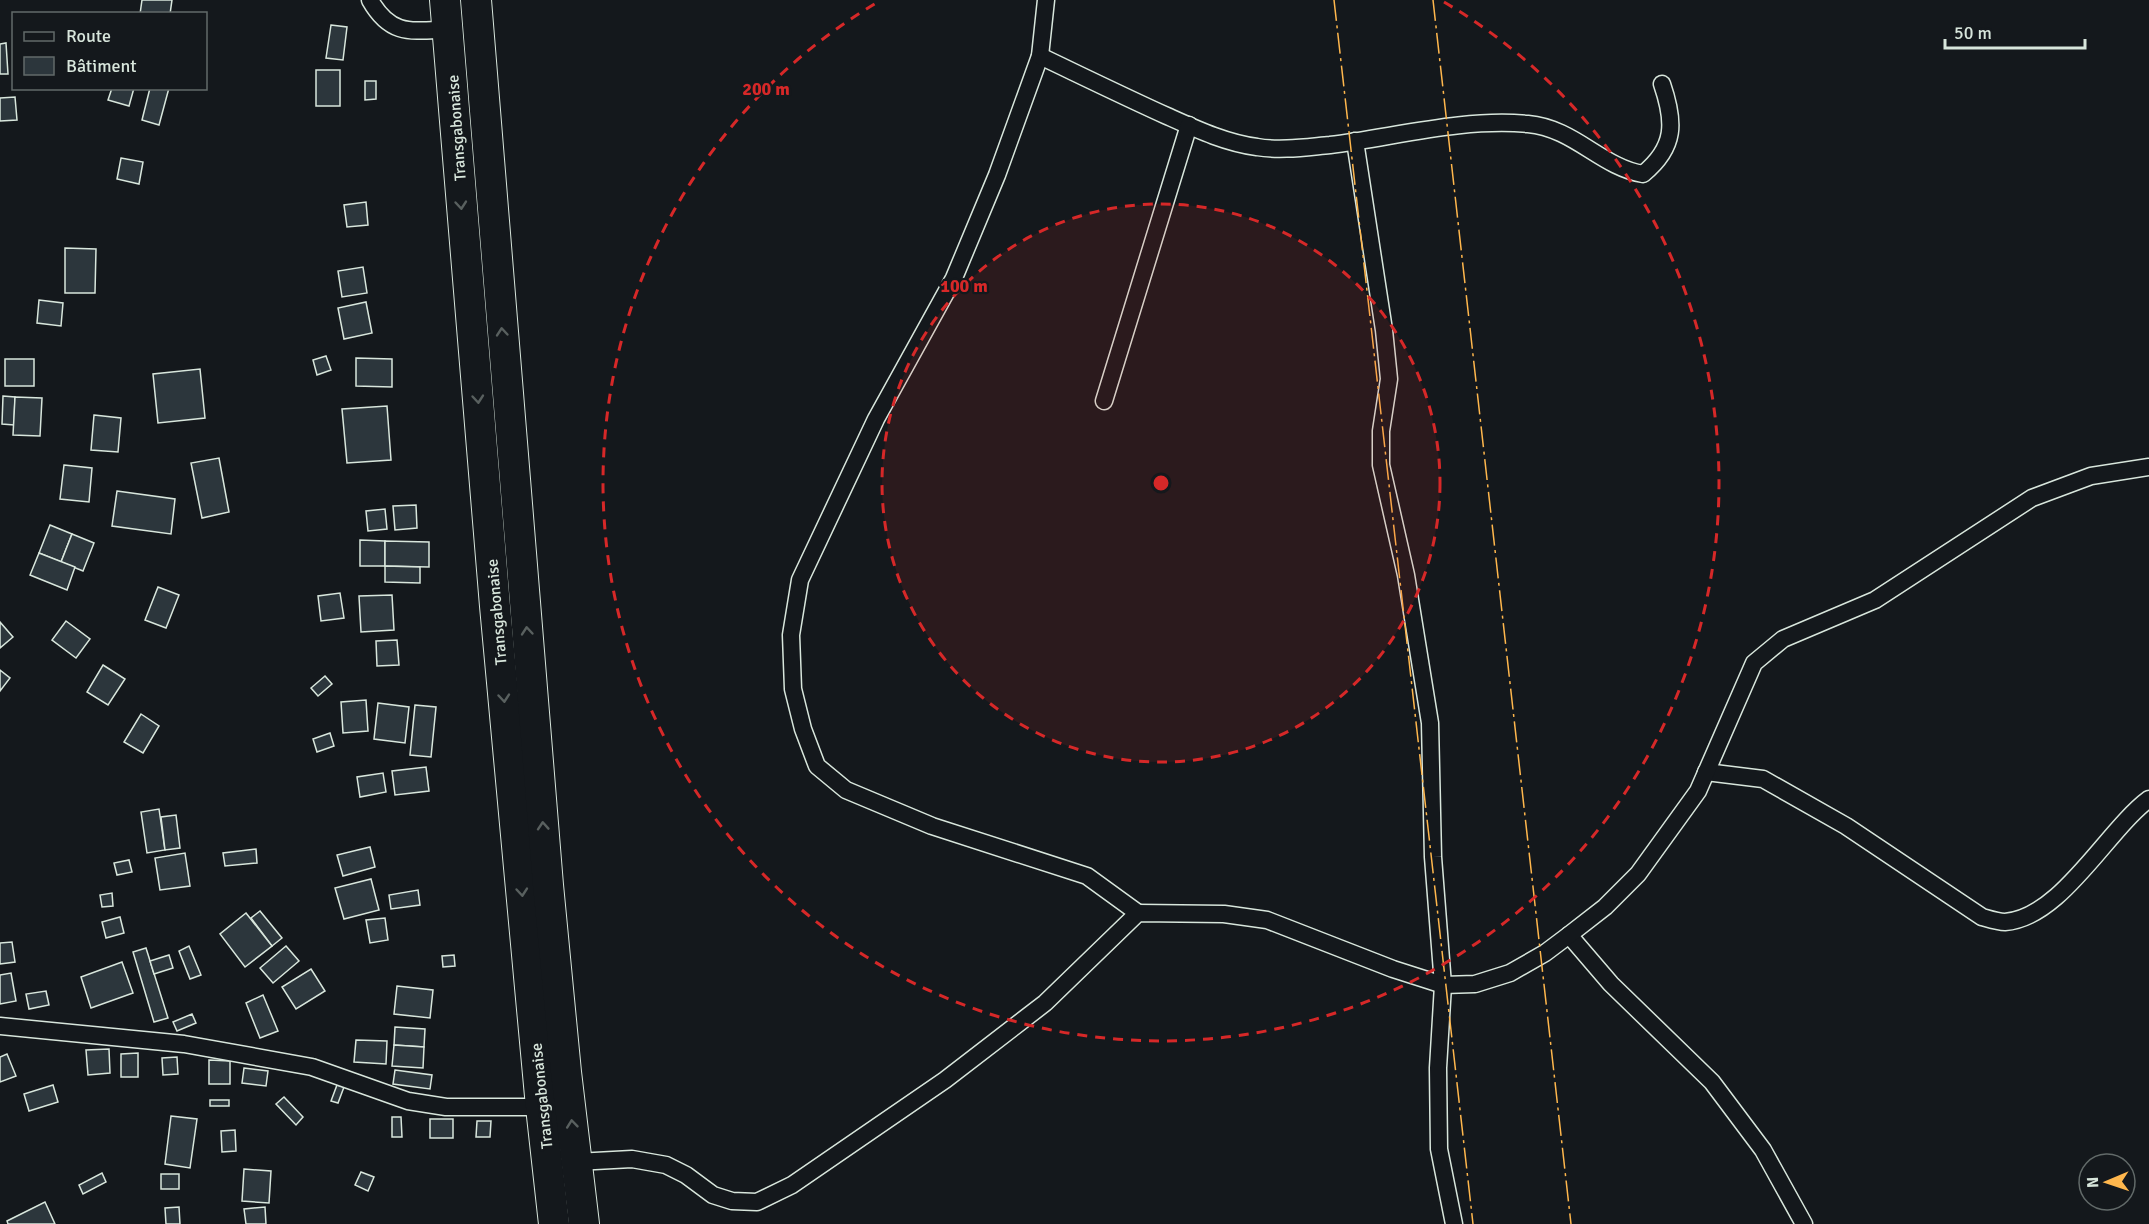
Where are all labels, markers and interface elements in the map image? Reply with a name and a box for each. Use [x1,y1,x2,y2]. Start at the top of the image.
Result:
legend [12,12,207,90]
scale bar [1945,12,2084,50]
text: 50 m [1954,22,1992,44]
text: Route [66,25,111,47]
text: Bâtiment [66,55,137,77]
street label: Transgabonaise [443,74,471,182]
text: 200 m [742,78,790,100]
one-way arrow [454,200,467,209]
text: 100 m [940,275,988,297]
one-way arrow [496,328,509,337]
one-way arrow [471,395,484,404]
centre of rings [1151,473,1171,493]
street label: Transgabonaise [482,558,512,666]
one-way arrow [521,627,534,636]
one-way arrow [497,693,510,703]
one-way arrow [537,821,550,830]
one-way arrow [515,888,528,897]
street label: Transgabonaise [526,1042,557,1150]
one-way arrow [566,1120,579,1129]
north arrow [2077,1152,2137,1212]
text: N [2083,1177,2103,1188]

